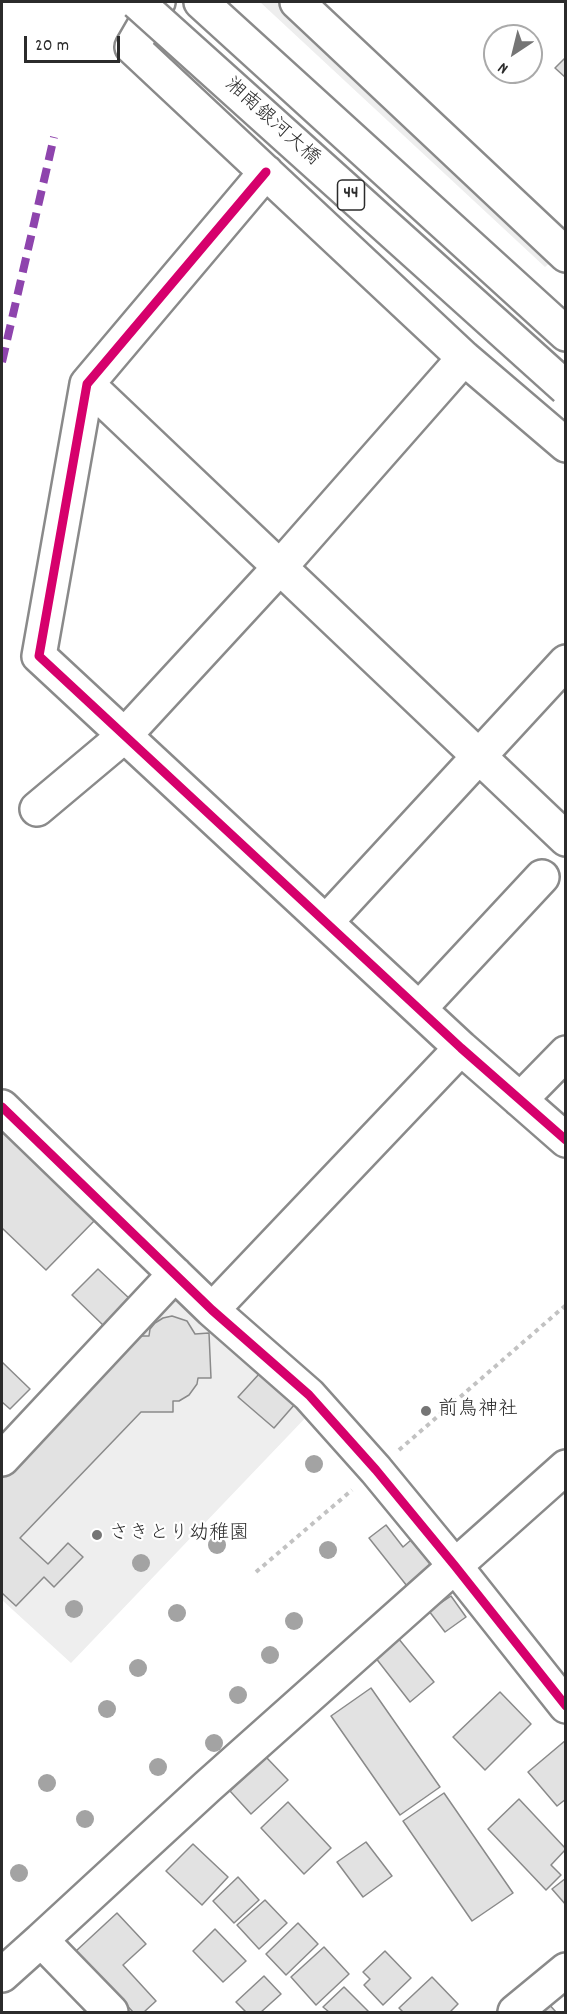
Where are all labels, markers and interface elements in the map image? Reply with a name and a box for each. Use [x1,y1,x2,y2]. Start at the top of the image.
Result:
scale bar [27,24,123,62]
north arrow [483,24,543,84]
text: 20 m [35,34,69,59]
text: N [494,56,513,79]
street label: 湘南銀河大橋 [218,74,324,172]
road number: 44 [338,180,364,210]
place label: 前鳥神社 [438,1399,518,1423]
marker: 前鳥神社 [419,1404,433,1418]
place label: さきとり幼稚園 [109,1523,249,1547]
marker: さきとり幼稚園 [90,1528,104,1542]

